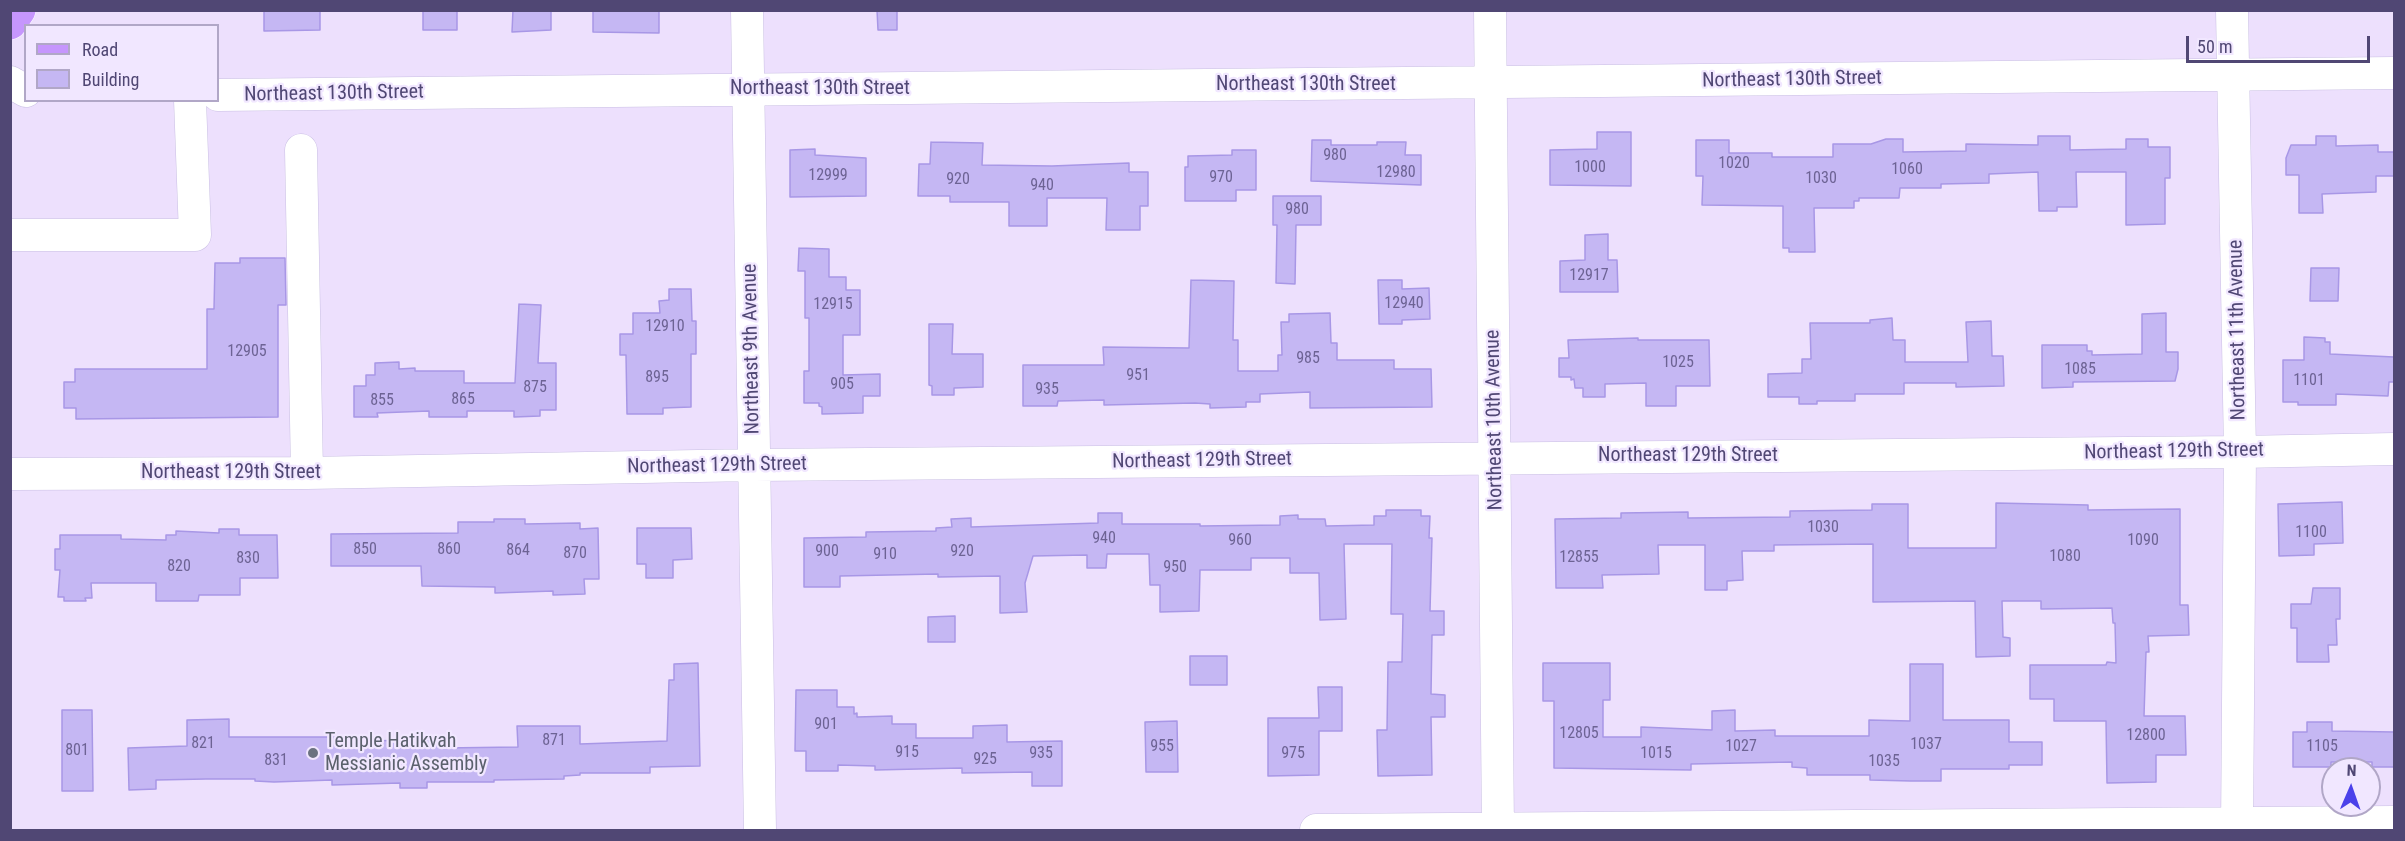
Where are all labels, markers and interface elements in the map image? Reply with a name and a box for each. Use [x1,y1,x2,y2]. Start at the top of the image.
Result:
legend [24,24,219,102]
scale bar [2189,24,2374,62]
text: 50 m [2197,36,2232,57]
text: Road [82,39,118,60]
street label: Northeast 130th Street [1702,66,1882,94]
text: Building [82,69,139,90]
street label: Northeast 130th Street [1216,73,1396,97]
street label: Northeast 130th Street [730,77,910,101]
street label: Northeast 130th Street [244,80,424,108]
house number: 980 [1323,146,1347,166]
house number: 1020 [1718,154,1750,174]
house number: 1000 [1574,158,1606,178]
house number: 1060 [1891,160,1923,180]
house number: 12980 [1376,163,1416,183]
house number: 12999 [808,166,848,186]
house number: 970 [1209,168,1233,188]
house number: 1030 [1805,169,1837,189]
house number: 920 [946,170,970,190]
house number: 940 [1030,176,1054,196]
house number: 980 [1285,200,1309,220]
street label: Northeast 11th Avenue [2224,239,2252,421]
street label: Northeast 9th Avenue [739,263,765,435]
house number: 12917 [1569,266,1609,286]
house number: 12940 [1384,294,1424,314]
house number: 12915 [813,295,853,315]
house number: 12910 [645,317,685,337]
street label: Northeast 10th Avenue [1481,329,1509,511]
house number: 12905 [227,342,267,362]
house number: 985 [1296,349,1320,369]
house number: 1025 [1662,353,1694,373]
house number: 1085 [2064,360,2096,380]
house number: 951 [1126,366,1150,386]
house number: 895 [645,368,669,388]
house number: 1101 [2293,371,2325,391]
house number: 905 [830,375,854,395]
house number: 875 [523,378,547,398]
house number: 935 [1035,380,1059,400]
house number: 865 [451,390,475,410]
house number: 855 [370,391,394,411]
street label: Northeast 129th Street [2084,438,2264,466]
street label: Northeast 129th Street [1598,444,1778,468]
street label: Northeast 129th Street [1112,447,1292,475]
street label: Northeast 129th Street [627,452,807,480]
street label: Northeast 129th Street [141,461,321,485]
house number: 1030 [1807,518,1839,538]
house number: 1100 [2295,523,2327,543]
house number: 940 [1092,529,1116,549]
house number: 960 [1228,531,1252,551]
house number: 1090 [2127,531,2159,551]
house number: 850 [353,540,377,560]
house number: 860 [437,540,461,560]
house number: 864 [506,541,530,561]
house number: 900 [815,542,839,562]
house number: 920 [950,542,974,562]
house number: 870 [563,544,587,564]
house number: 910 [873,545,897,565]
house number: 1080 [2049,547,2081,567]
house number: 12855 [1559,548,1599,568]
house number: 830 [236,549,260,569]
house number: 820 [167,557,191,577]
house number: 950 [1163,558,1187,578]
house number: 901 [814,715,838,735]
house number: 12805 [1559,724,1599,744]
house number: 12800 [2126,726,2166,746]
place label: Temple Hatikvah Messianic Assembly [325,730,487,777]
house number: 871 [542,731,566,751]
house number: 821 [191,734,215,754]
house number: 1037 [1910,735,1942,755]
house number: 955 [1150,737,1174,757]
house number: 1027 [1725,737,1757,757]
house number: 1105 [2306,737,2338,757]
house number: 801 [65,741,89,761]
house number: 915 [895,743,919,763]
house number: 935 [1029,744,1053,764]
house number: 975 [1281,744,1305,764]
house number: 1015 [1640,744,1672,764]
marker: Temple Hatikvah Messianic Assembly [306,746,320,760]
house number: 925 [973,750,997,770]
house number: 831 [264,751,288,771]
house number: 1035 [1868,752,1900,772]
north arrow [2321,757,2381,817]
text: N [2346,761,2357,780]

